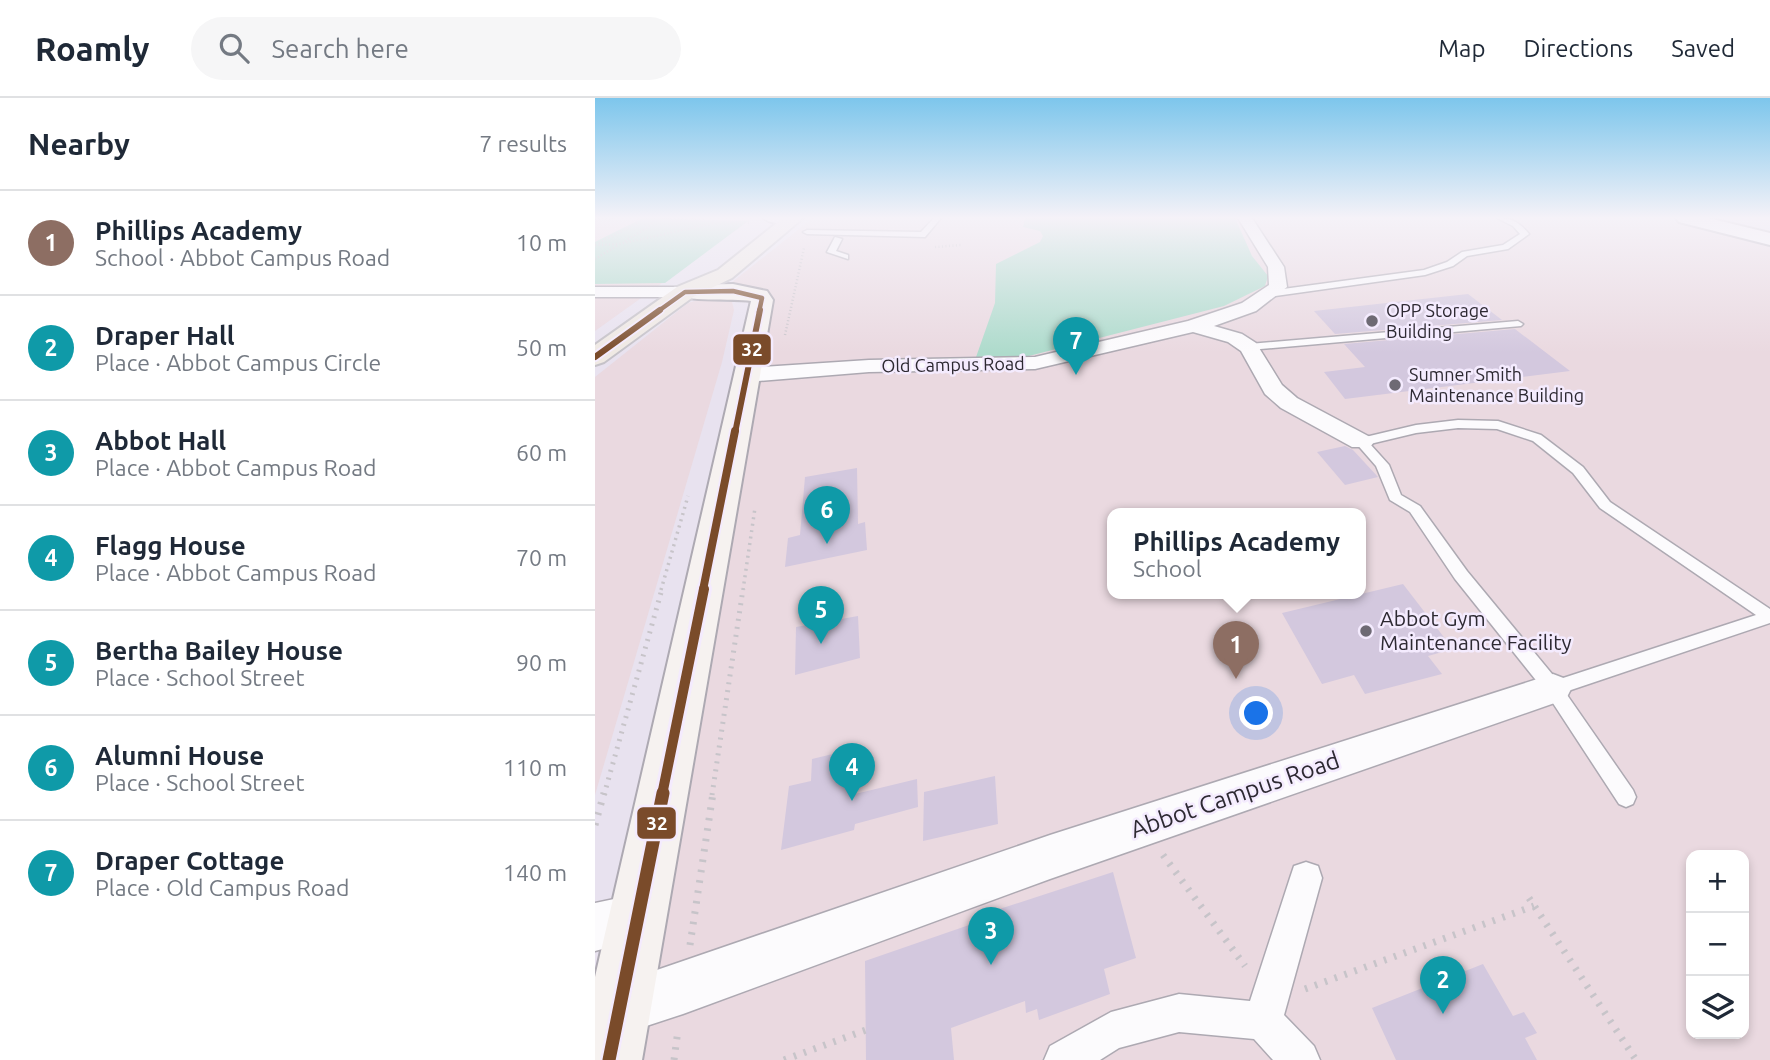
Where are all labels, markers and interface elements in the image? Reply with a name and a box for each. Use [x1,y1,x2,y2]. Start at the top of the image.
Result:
search box [191,17,681,80]
icon: search [215,29,253,67]
text: Roamly [35,30,149,67]
text: Search here [271,34,409,63]
text: Map [1438,35,1485,62]
text: Directions [1523,35,1633,62]
text: Saved [1671,35,1735,62]
text: Nearby [28,127,130,161]
text: 7 results [479,131,567,156]
text: Phillips Academy [95,216,302,245]
text: 1 [45,230,57,255]
text: 10 m [516,230,567,255]
text: School · Abbot Campus Road [95,245,390,270]
place label: OPP Storage Building [1386,300,1489,341]
marker: OPP Storage Building [1364,313,1380,329]
pin: 7 [1053,317,1099,375]
text: Draper Hall [95,321,235,350]
line badge: 32 [732,333,772,366]
text: 2 [45,335,57,360]
text: 50 m [516,335,567,360]
text: 32 [741,338,763,360]
text: Place · Abbot Campus Circle [95,350,381,375]
street label: Old Campus Road [881,353,1025,375]
place label: Sumner Smith Maintenance Building [1409,364,1584,405]
marker: Sumner Smith Maintenance Building [1387,377,1403,393]
text: Abbot Hall [95,426,226,455]
text: 3 [45,440,57,465]
text: 60 m [516,440,567,465]
text: Place · Abbot Campus Road [95,455,376,480]
pin: 6 [804,486,850,544]
popup [1107,508,1366,599]
text: Phillips Academy [1133,527,1340,556]
text: Flagg House [95,531,246,560]
text: 4 [45,545,57,570]
text: 70 m [516,545,567,570]
text: School [1133,556,1202,581]
text: Place · Abbot Campus Road [95,560,376,585]
pin: 5 [798,586,844,644]
place label: Abbot Gym Maintenance Facility [1380,606,1572,654]
pin: 1 [1213,621,1259,679]
marker: Abbot Gym Maintenance Facility [1358,623,1374,639]
text: Bertha Bailey House [95,636,343,665]
text: 5 [45,650,57,675]
text: 90 m [516,650,567,675]
text: Place · School Street [95,665,304,690]
your location [1239,696,1273,730]
text: Alumni House [95,741,264,770]
pin: 4 [829,743,875,801]
street label: Abbot Campus Road [1127,746,1343,843]
text: 6 [45,755,57,780]
text: 110 m [503,755,567,780]
text: Place · School Street [95,770,304,795]
line badge: 32 [636,806,677,840]
text: 32 [646,812,668,834]
text: Draper Cottage [95,846,284,875]
map controls [1686,850,1749,1039]
button: + [1686,850,1749,913]
text: 7 [45,860,57,885]
text: 140 m [503,860,567,885]
text: Place · Old Campus Road [95,875,349,900]
pin: 3 [968,907,1014,965]
button: − [1686,913,1749,976]
pin: 2 [1420,956,1466,1014]
button: layers [1686,976,1749,1039]

